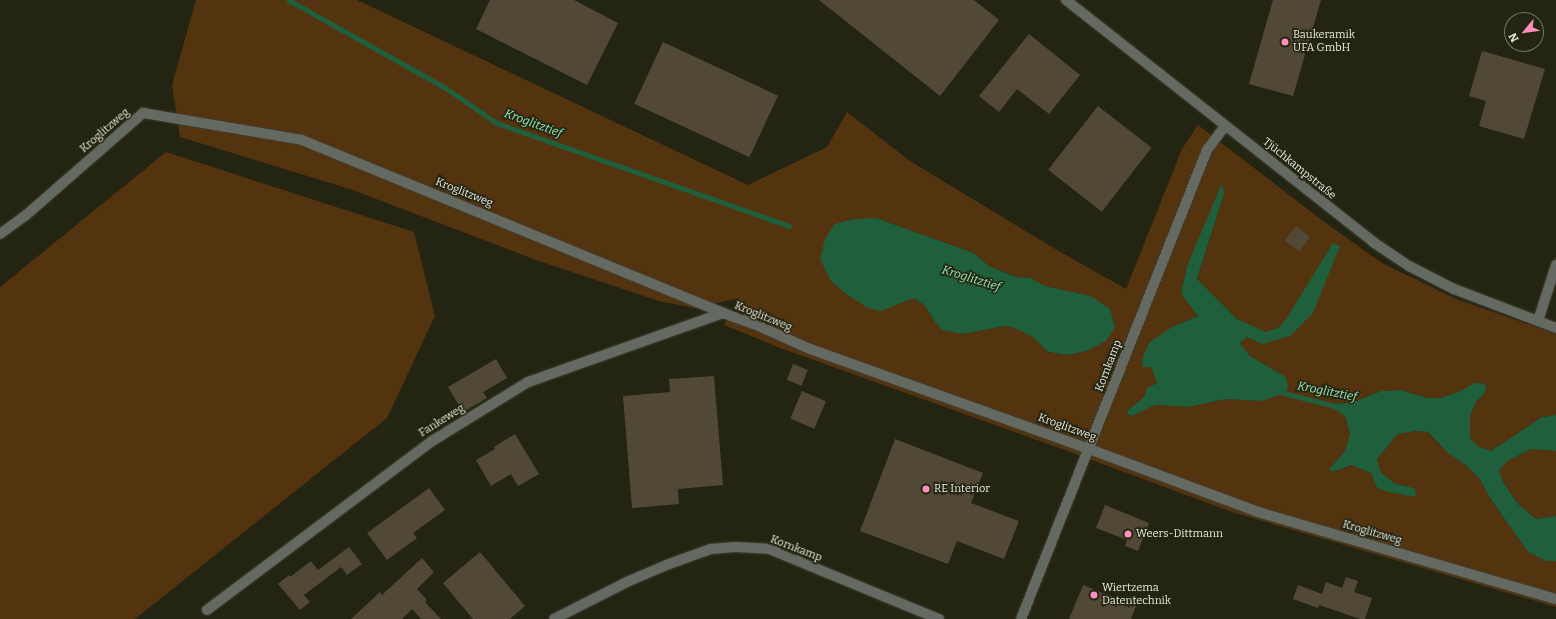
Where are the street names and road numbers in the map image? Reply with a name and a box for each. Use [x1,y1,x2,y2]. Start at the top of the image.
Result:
street label: Kroglitzweg [78,106,132,156]
street label: Tjüchkampstraße [1260,135,1338,203]
street label: Kroglitzweg [433,175,495,211]
street label: Kroglitzweg [732,299,794,335]
street label: Kornkamp [1093,338,1125,394]
street label: Fankeweg [417,402,467,440]
street label: Kroglitzweg [1036,411,1098,445]
street label: Kroglitzweg [1341,518,1403,548]
street label: Kornkamp [768,533,824,565]

